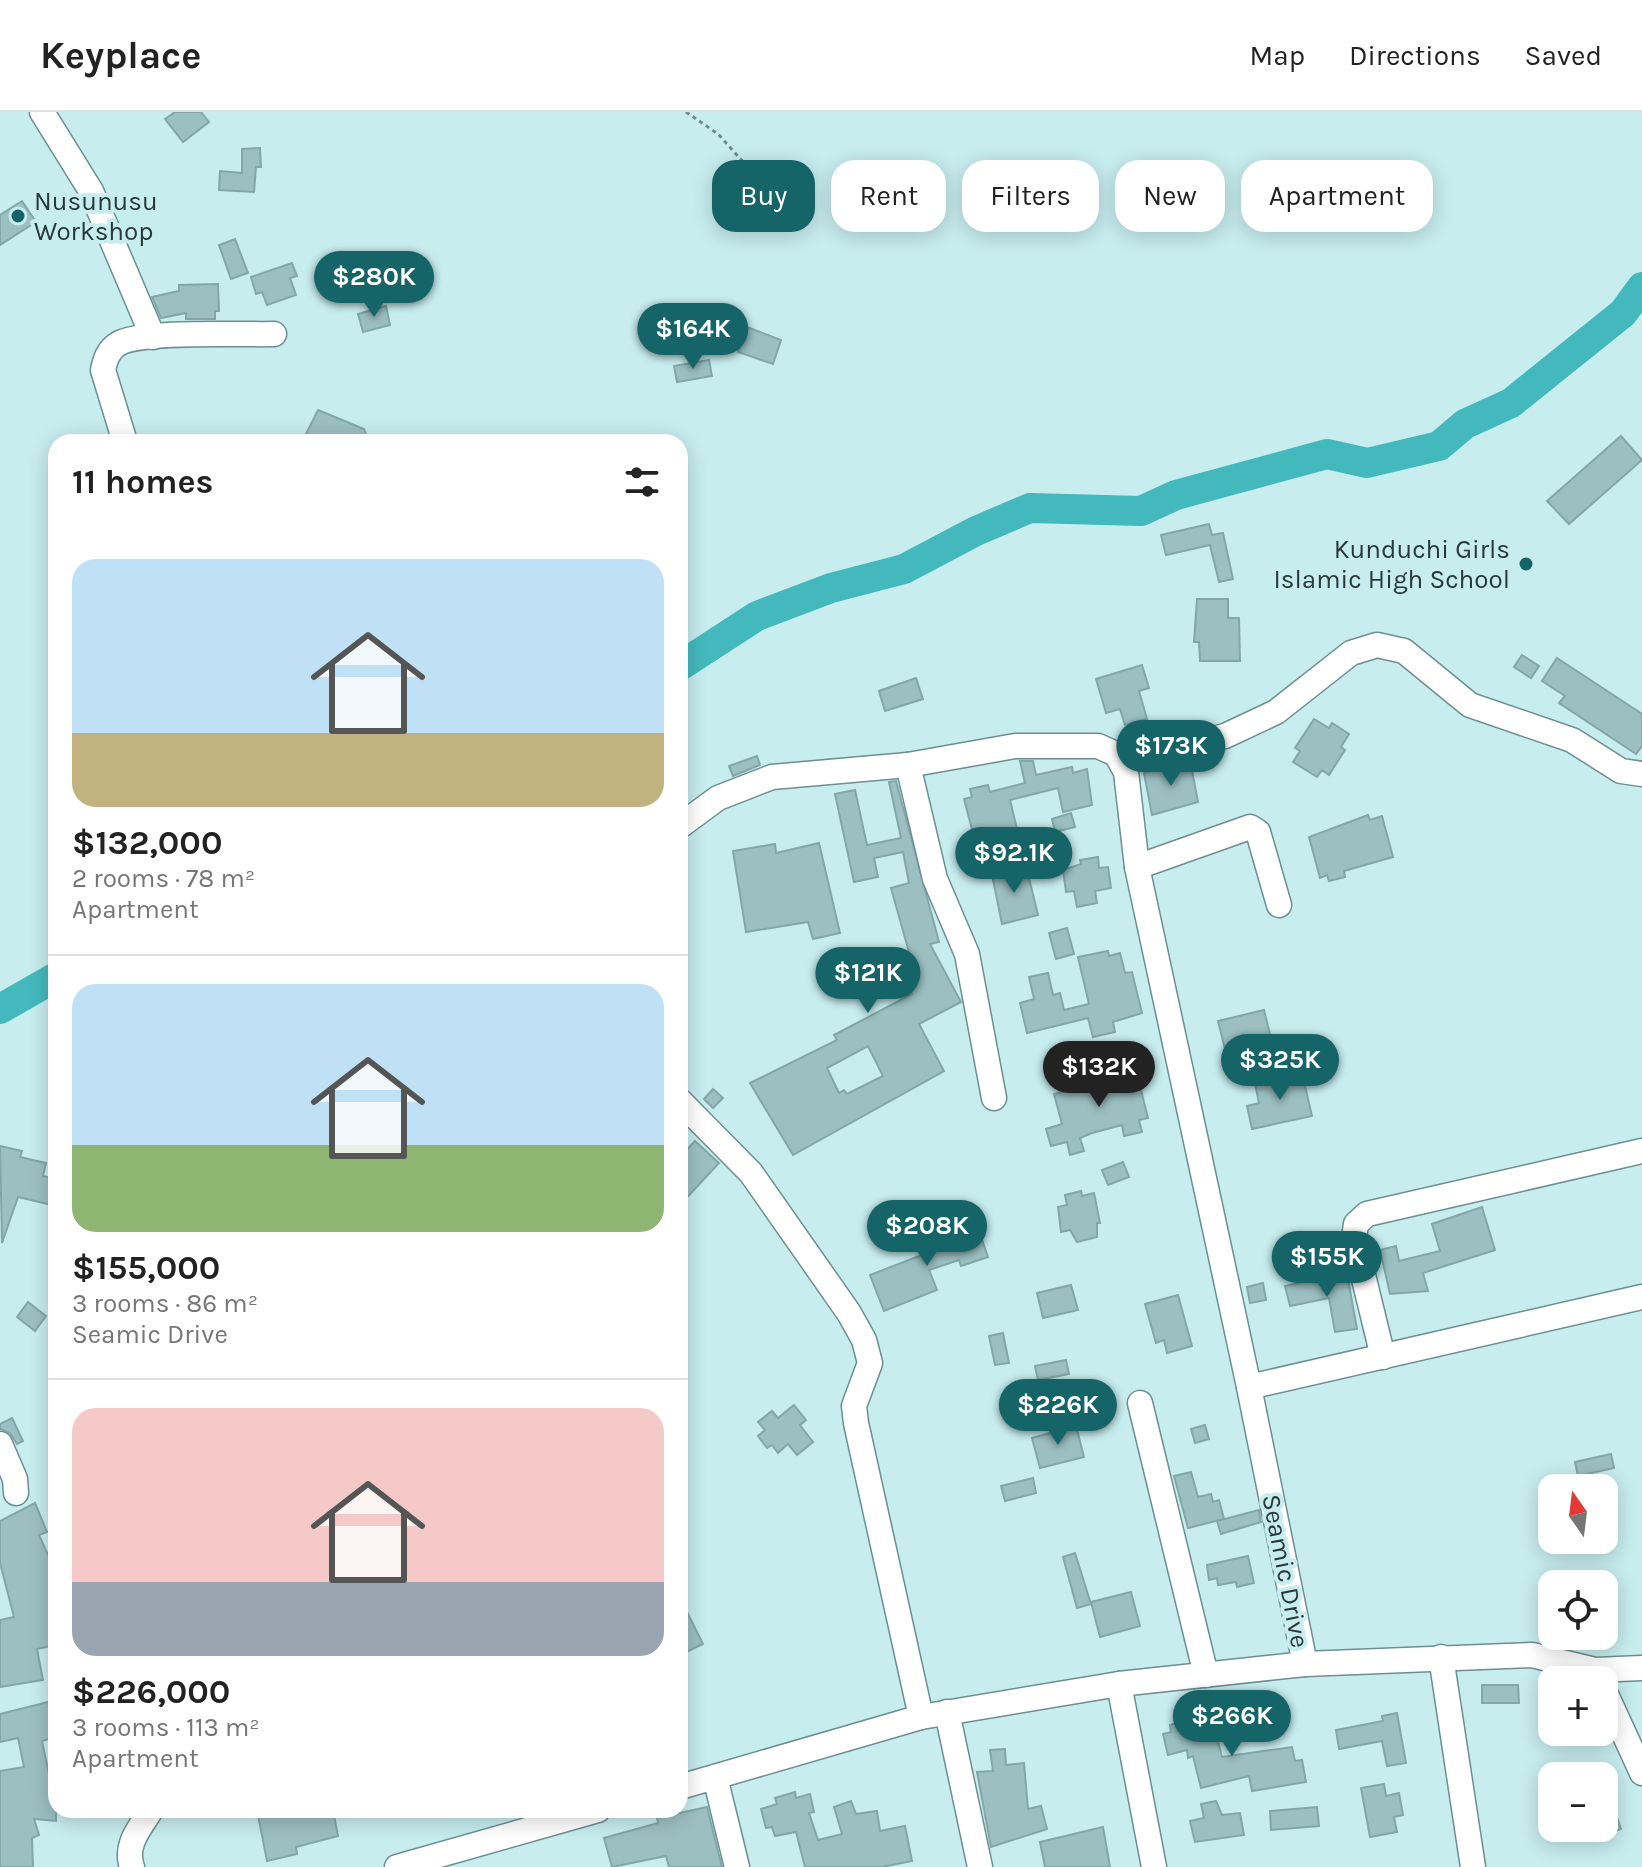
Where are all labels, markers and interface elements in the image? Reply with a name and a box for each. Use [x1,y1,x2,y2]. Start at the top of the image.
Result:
text: Keyplace [40,33,201,78]
text: Map [1250,39,1305,72]
text: Directions [1349,39,1481,72]
text: Saved [1525,39,1602,72]
chip: Buy [712,160,815,232]
chip: Rent [831,160,946,232]
chip: Filters [962,160,1099,232]
chip: New [1115,160,1225,232]
chip: Apartment [1241,160,1433,232]
place label: Nusunusu Workshop [34,186,158,247]
marker: Nusunusu Workshop [9,207,27,225]
pin: $280K [318,251,430,319]
text: $280K [332,261,416,292]
pin: $164K [637,303,749,371]
text: $164K [655,313,731,344]
icon: filters [620,460,664,504]
text: 11 homes [72,462,214,502]
place label: Kunduchi Girls Islamic High School [1274,534,1510,595]
marker: Kunduchi Girls Islamic High School [1517,555,1535,573]
icon: home [296,611,440,755]
pin: $173K [1115,720,1227,788]
text: $173K [1134,730,1208,761]
text: $132,000 [72,823,222,863]
pin: $92.1K [949,827,1079,895]
text: $92.1K [973,837,1055,868]
text: 2 rooms · 78 m² [72,863,255,894]
text: Apartment [72,894,199,925]
pin: $121K [812,947,924,1015]
text: $121K [833,957,903,988]
pin: $325K [1224,1034,1336,1102]
icon: home [296,1036,440,1180]
pin: $132K [1043,1041,1155,1109]
text: $325K [1239,1044,1321,1075]
text: $132K [1061,1051,1137,1082]
pin: $208K [871,1200,983,1268]
text: $208K [885,1210,969,1241]
pin: $155K [1271,1231,1383,1299]
text: $155K [1290,1241,1364,1272]
text: $155,000 [72,1248,220,1288]
text: 3 rooms · 86 m² [72,1288,258,1319]
text: Seamic Drive [72,1319,228,1350]
pin: $226K [1002,1379,1114,1447]
text: $226K [1017,1389,1099,1420]
icon: home [296,1460,440,1604]
north arrow [1538,1474,1618,1554]
map controls [1538,1474,1618,1842]
street label: Seamic Drive [1255,1492,1316,1651]
button: locate [1538,1570,1618,1650]
button: + [1538,1666,1618,1746]
text: $226,000 [72,1672,230,1712]
pin: $266K [1176,1690,1288,1758]
text: $266K [1191,1700,1273,1731]
text: 3 rooms · 113 m² [72,1712,260,1743]
text: Apartment [72,1743,199,1774]
button: − [1538,1762,1618,1842]

